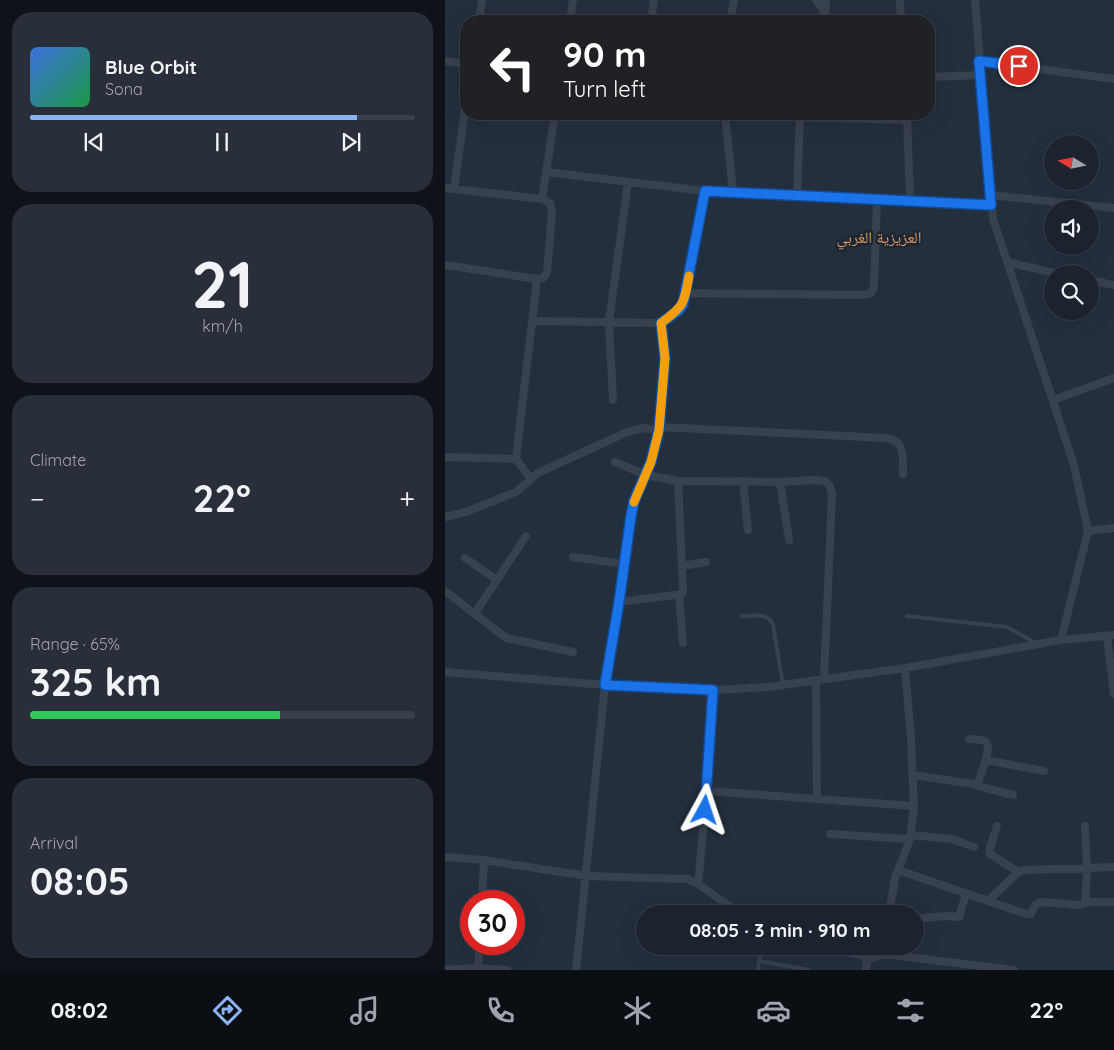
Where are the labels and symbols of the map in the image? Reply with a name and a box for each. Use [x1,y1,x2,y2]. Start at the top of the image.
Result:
pin [998,45,1040,87]
north arrow [1044,135,1099,190]
district label: العزيزية الغربي [836,227,922,250]
position arrow [678,783,730,835]
speed limit sign: 30 [460,890,525,955]

